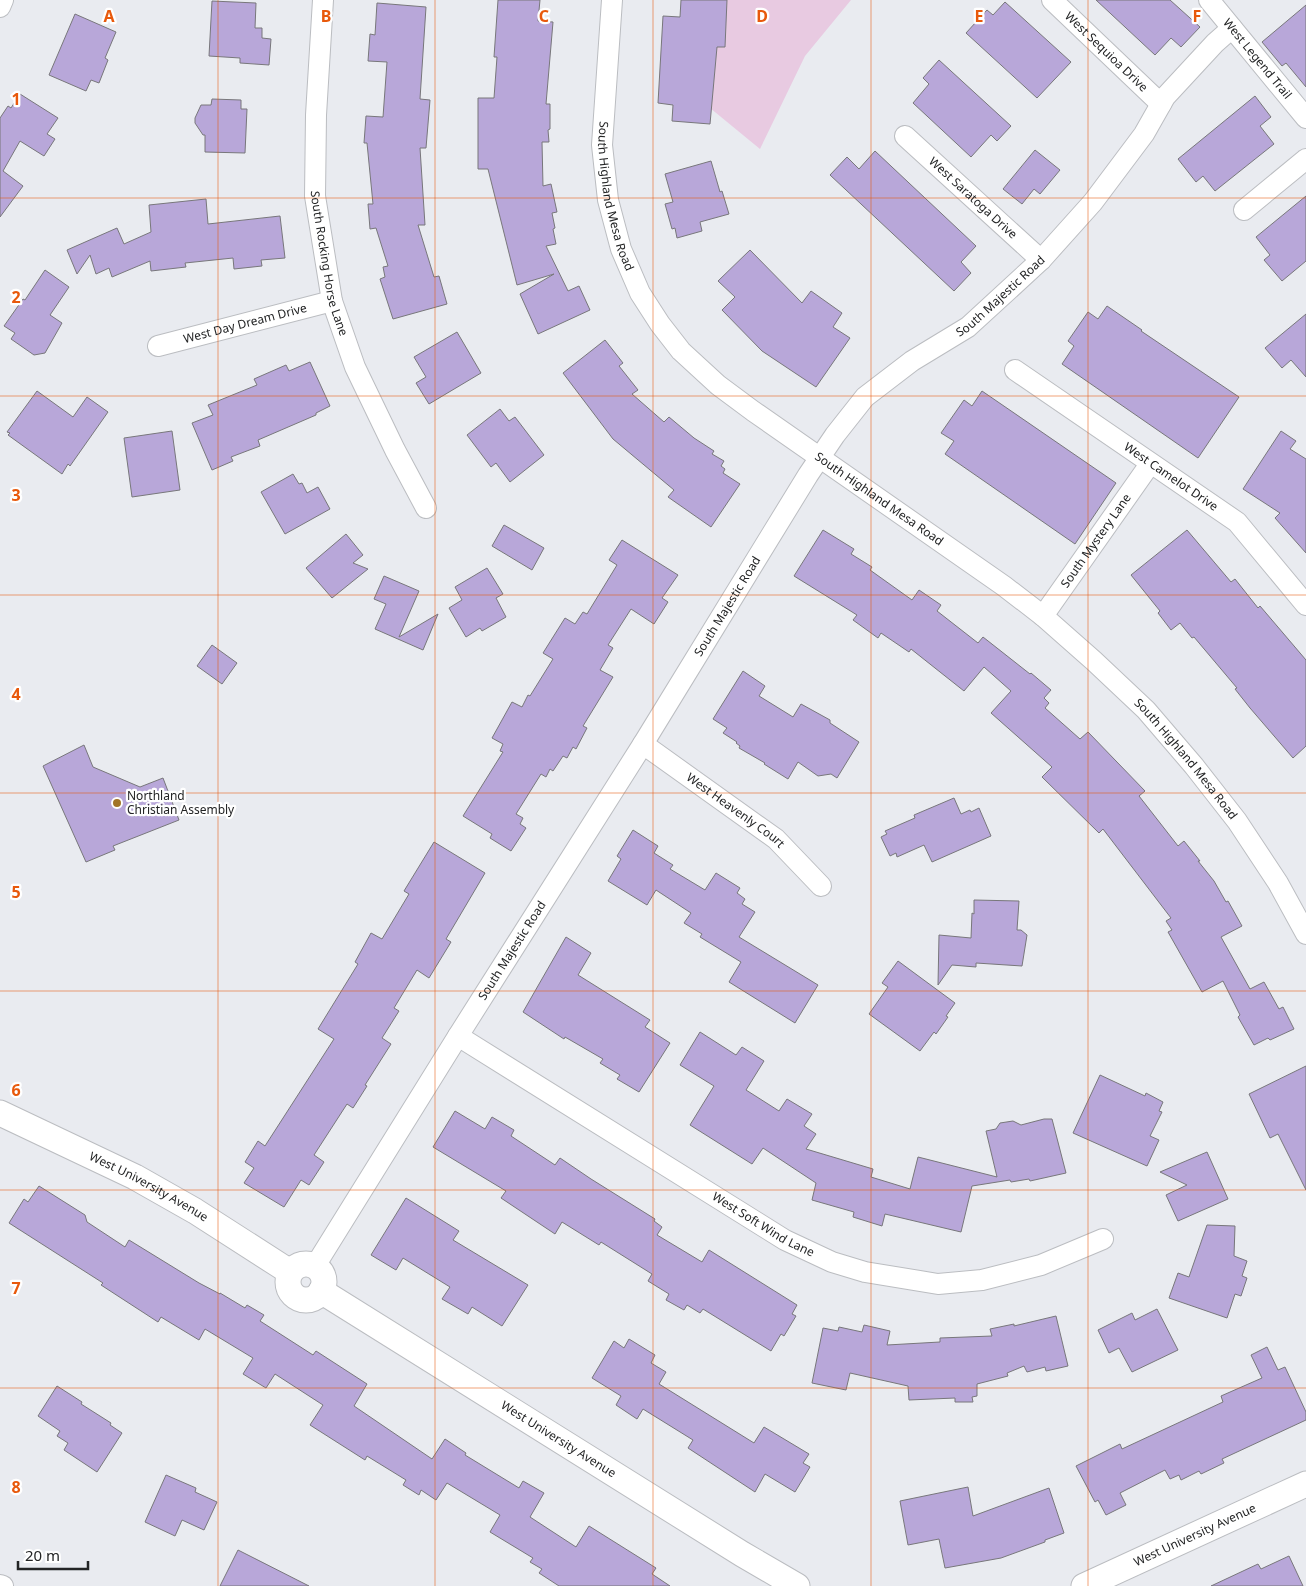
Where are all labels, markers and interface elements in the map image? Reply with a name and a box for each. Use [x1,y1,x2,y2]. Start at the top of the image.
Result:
text: A [103,5,115,27]
text: B [321,5,331,27]
text: C [539,5,549,27]
text: D [756,5,768,27]
text: E [975,5,984,27]
text: F [1193,5,1201,27]
street label: West Sequioa Drive [1061,8,1152,95]
street label: West Legend Trail [1219,14,1296,102]
text: 1 [11,88,21,110]
street label: South Highland Mesa Road [594,121,638,273]
street label: West Saratoga Drive [925,153,1021,243]
street label: South Rocking Horse Lane [307,191,353,338]
street label: South Majestic Road [952,251,1048,340]
text: 2 [11,286,21,308]
street label: West Day Dream Drive [182,299,309,347]
street label: West Camelot Drive [1121,438,1222,515]
street label: South Highland Mesa Road [812,448,947,549]
text: 3 [11,484,21,506]
street label: South Mystery Lane [1057,490,1135,591]
street label: South Majestic Road [690,553,764,659]
text: 4 [11,683,21,705]
street label: South Highland Mesa Road [1131,694,1242,823]
street label: West Heavenly Court [683,769,789,852]
place label: Northland Christian Assembly [127,787,235,818]
marker: Northland Christian Assembly [111,797,123,809]
text: 5 [11,881,21,903]
street label: South Majestic Road [474,897,550,1003]
text: 6 [11,1079,21,1101]
street label: West University Avenue [87,1148,212,1225]
street label: West Soft Wind Lane [709,1188,818,1261]
text: 7 [11,1277,21,1299]
street label: West University Avenue [498,1397,620,1481]
text: 8 [11,1476,21,1498]
street label: West University Avenue [1131,1499,1259,1570]
scale bar [18,1538,88,1570]
text: 20 m [25,1545,60,1565]

